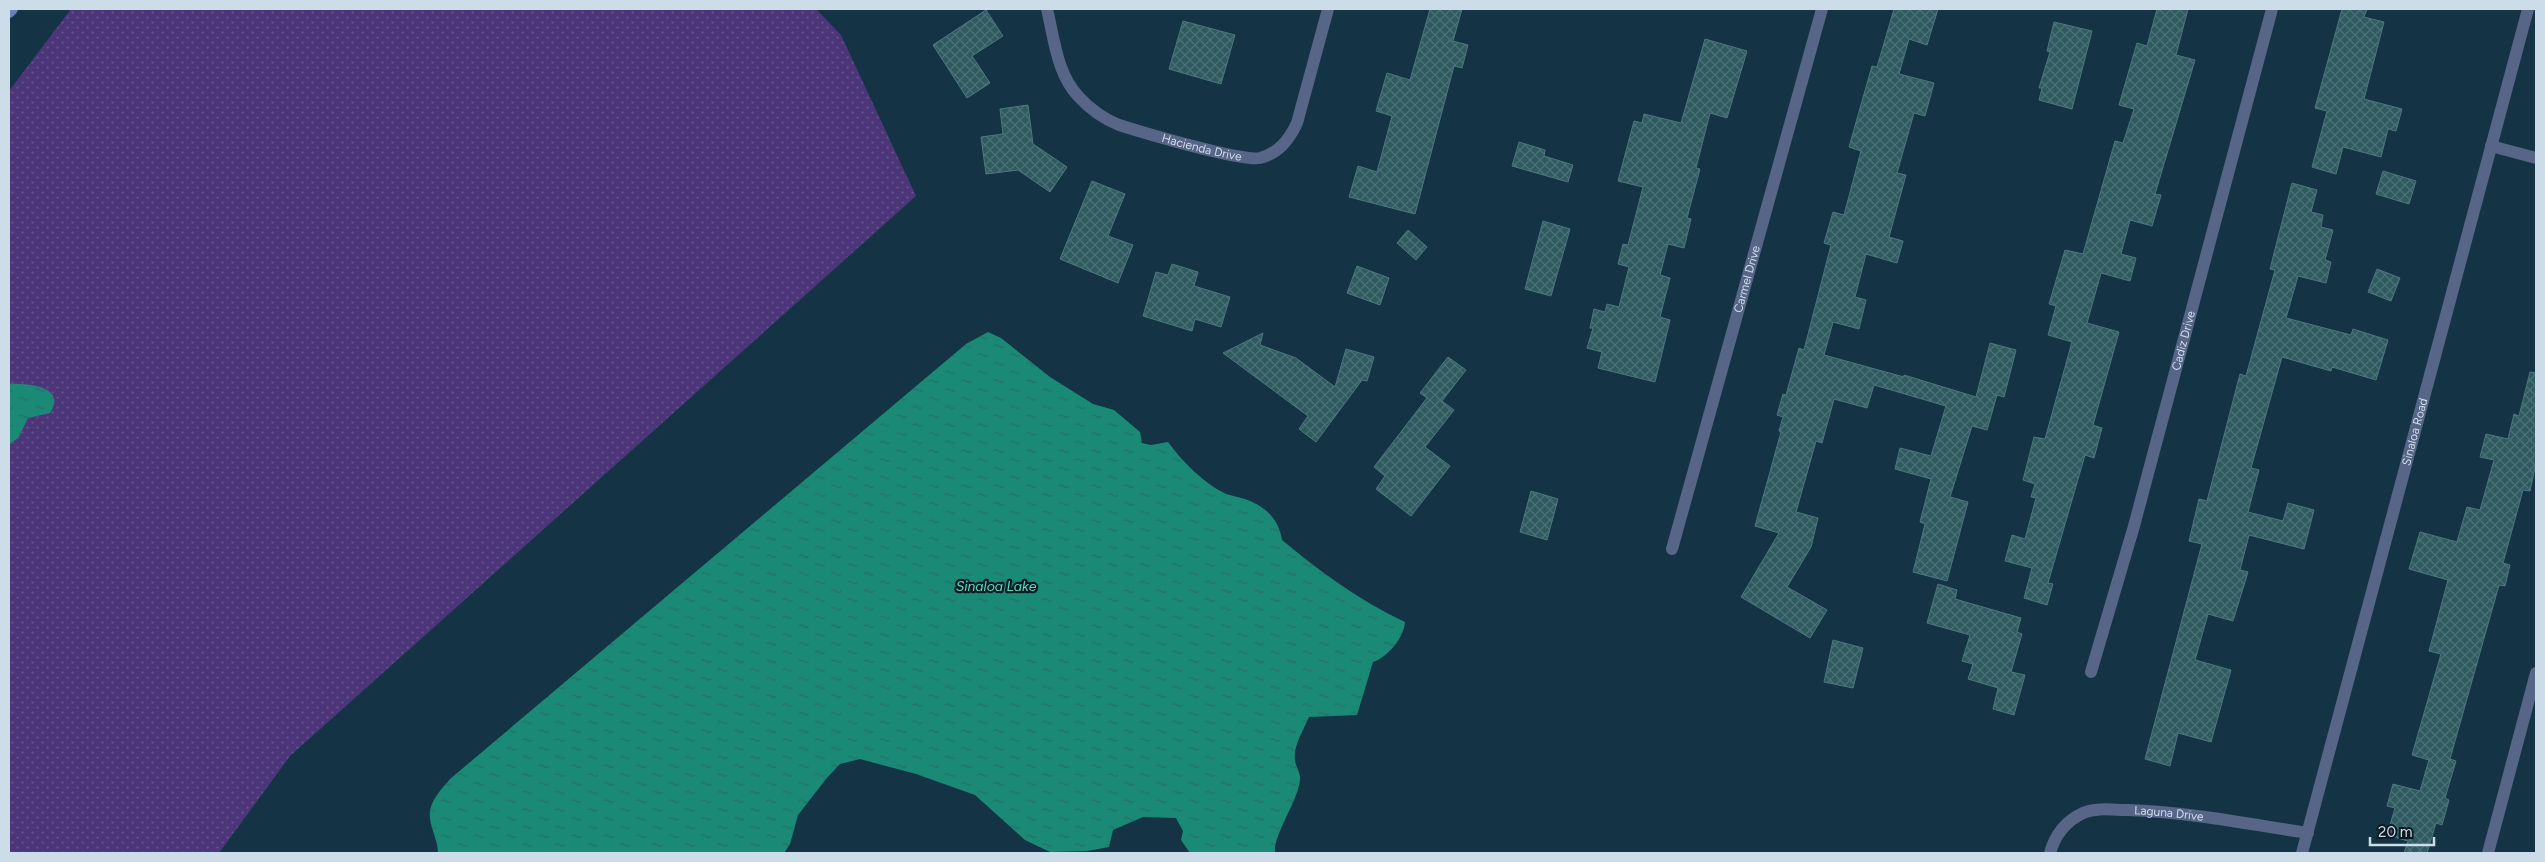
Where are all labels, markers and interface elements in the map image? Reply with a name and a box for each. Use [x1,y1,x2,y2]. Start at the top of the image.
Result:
street label: Hacienda Drive [1160,131,1243,164]
street label: Carmel Drive [1731,244,1763,314]
street label: Cadiz Drive [2169,309,2198,372]
street label: Sinaloa Road [2399,397,2431,467]
water label: Sinaloa Lake [956,578,1037,595]
street label: Laguna Drive [2134,803,2205,824]
scale bar [2370,814,2434,846]
text: 20 m [2378,823,2412,841]

